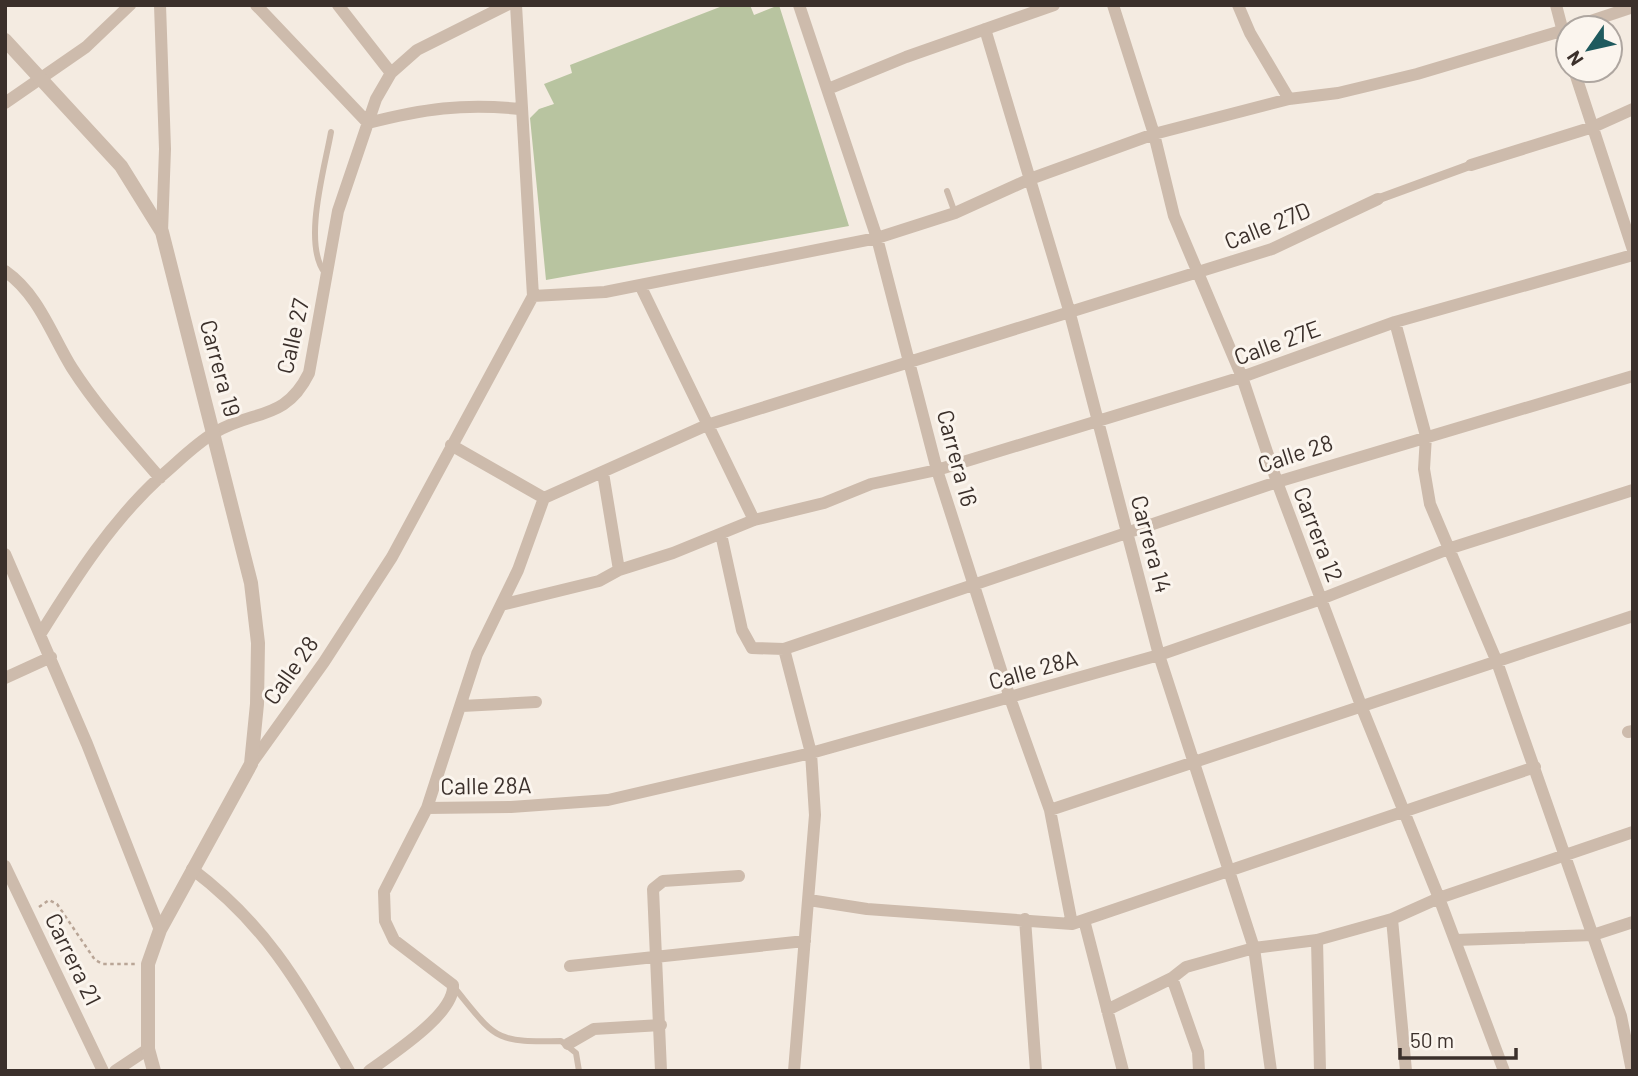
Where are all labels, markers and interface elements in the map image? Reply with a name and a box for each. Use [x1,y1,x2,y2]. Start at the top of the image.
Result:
north arrow [1554,14,1624,84]
text: N [1561,47,1588,70]
street label: Calle 27D [1220,195,1314,255]
street label: Calle 27 [270,296,314,376]
street label: Calle 27E [1230,313,1324,371]
street label: Carrera 19 [195,316,247,420]
street label: Carrera 16 [932,407,984,509]
street label: Calle 28 [1254,428,1336,478]
street label: Carrera 12 [1288,483,1350,585]
street label: Carrera 14 [1126,492,1178,596]
street label: Calle 28 [256,630,324,710]
street label: Calle 28A [985,643,1081,695]
street label: Calle 28A [440,770,532,800]
street label: Carrera 21 [40,908,108,1010]
scale bar [1400,1016,1516,1060]
text: 50 m [1410,1027,1454,1052]

